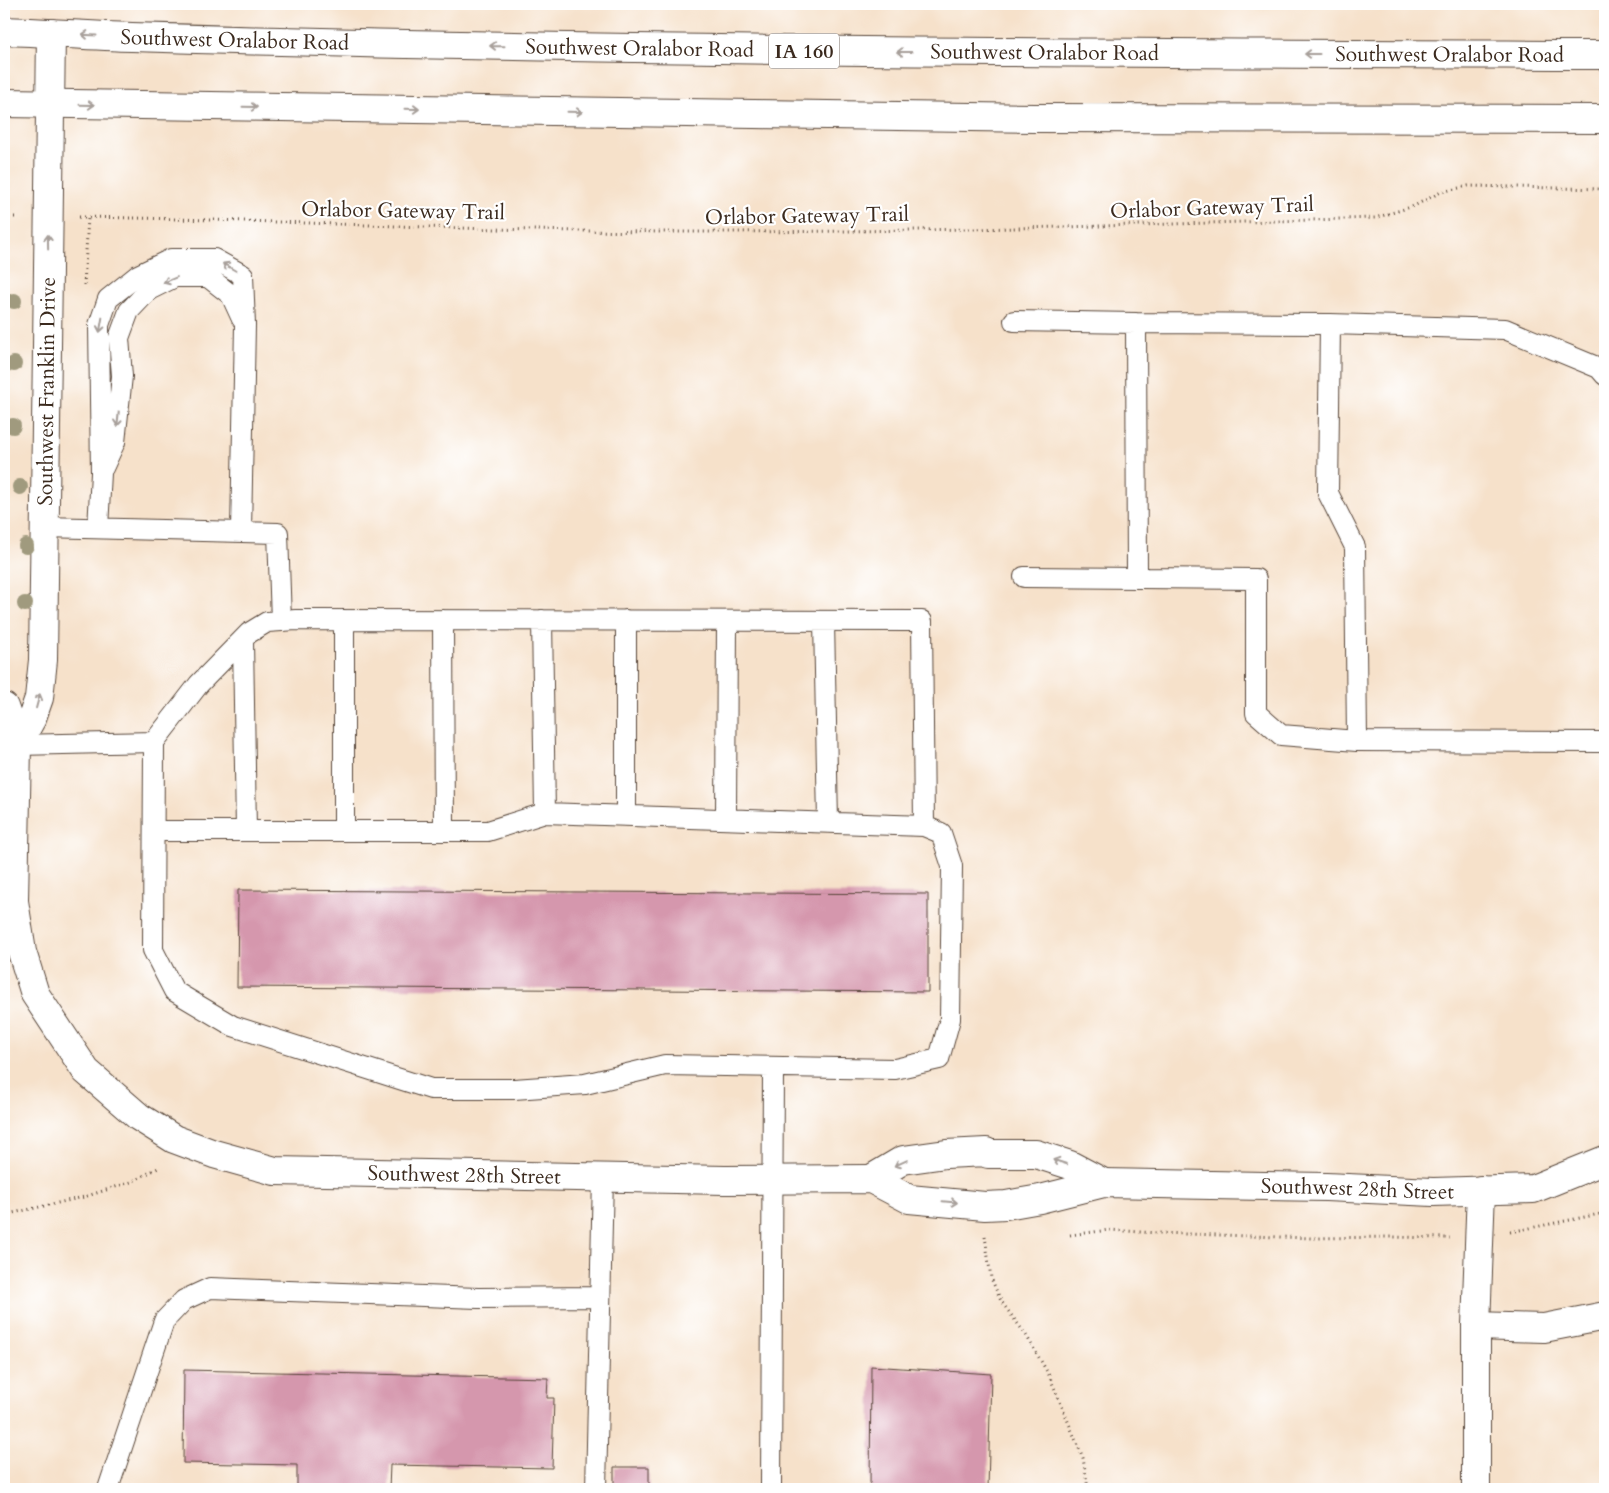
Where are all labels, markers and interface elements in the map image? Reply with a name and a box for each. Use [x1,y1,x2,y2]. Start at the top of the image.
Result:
street label: Southwest Oralabor Road [120,22,350,57]
one-way arrow [81,30,97,39]
street label: Southwest Oralabor Road [525,32,754,64]
road number: IA 160 [769,34,839,68]
street label: Southwest Oralabor Road [930,37,1159,68]
street label: Southwest Oralabor Road [1335,39,1564,69]
one-way arrow [489,41,505,51]
one-way arrow [896,47,912,57]
one-way arrow [1304,49,1320,59]
one-way arrow [79,100,95,109]
one-way arrow [242,102,258,112]
one-way arrow [404,104,420,114]
one-way arrow [567,107,583,116]
street label: Orlabor Gateway Trail [1110,190,1314,226]
street label: Orlabor Gateway Trail [301,195,505,227]
street label: Orlabor Gateway Trail [705,200,909,232]
one-way arrow [43,234,53,250]
one-way arrow [222,262,237,272]
one-way arrow [163,276,178,285]
street label: Southwest Franklin Drive [30,277,62,506]
one-way arrow [96,316,106,332]
one-way arrow [113,411,123,427]
one-way arrow [33,694,43,710]
one-way arrow [1052,1156,1068,1166]
street label: Southwest 28th Street [367,1158,561,1191]
one-way arrow [893,1159,908,1169]
street label: Southwest 28th Street [1261,1171,1455,1207]
one-way arrow [942,1198,958,1207]

